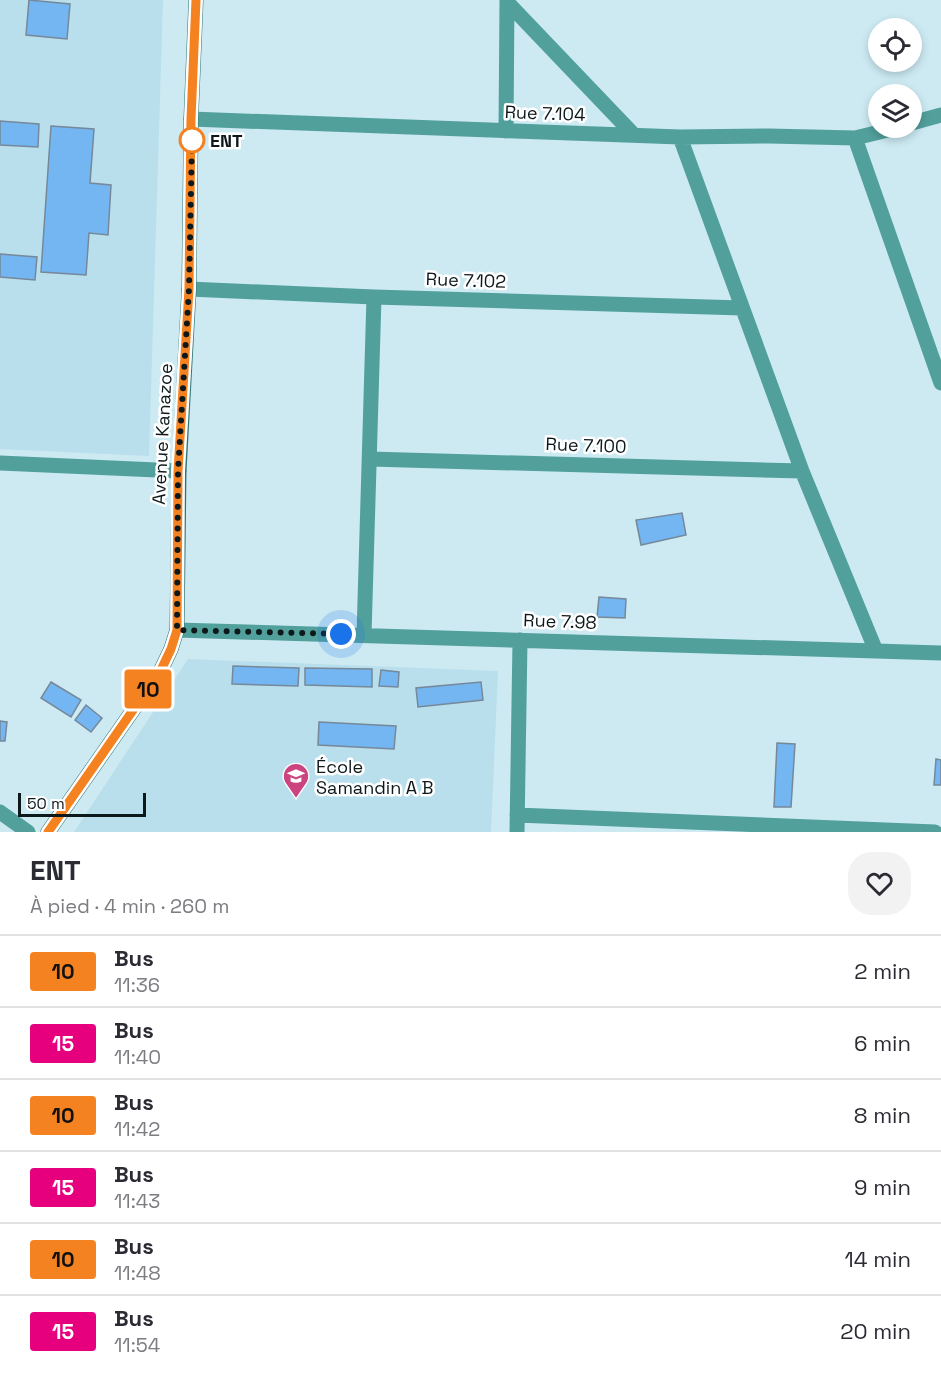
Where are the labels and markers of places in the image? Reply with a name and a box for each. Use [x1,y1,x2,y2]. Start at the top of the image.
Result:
marker: ENT [179,127,205,153]
place label: ENT [210,129,243,152]
place label: École Samandin A B [316,755,433,799]
school or university icon: École Samandin A B [281,761,311,799]

